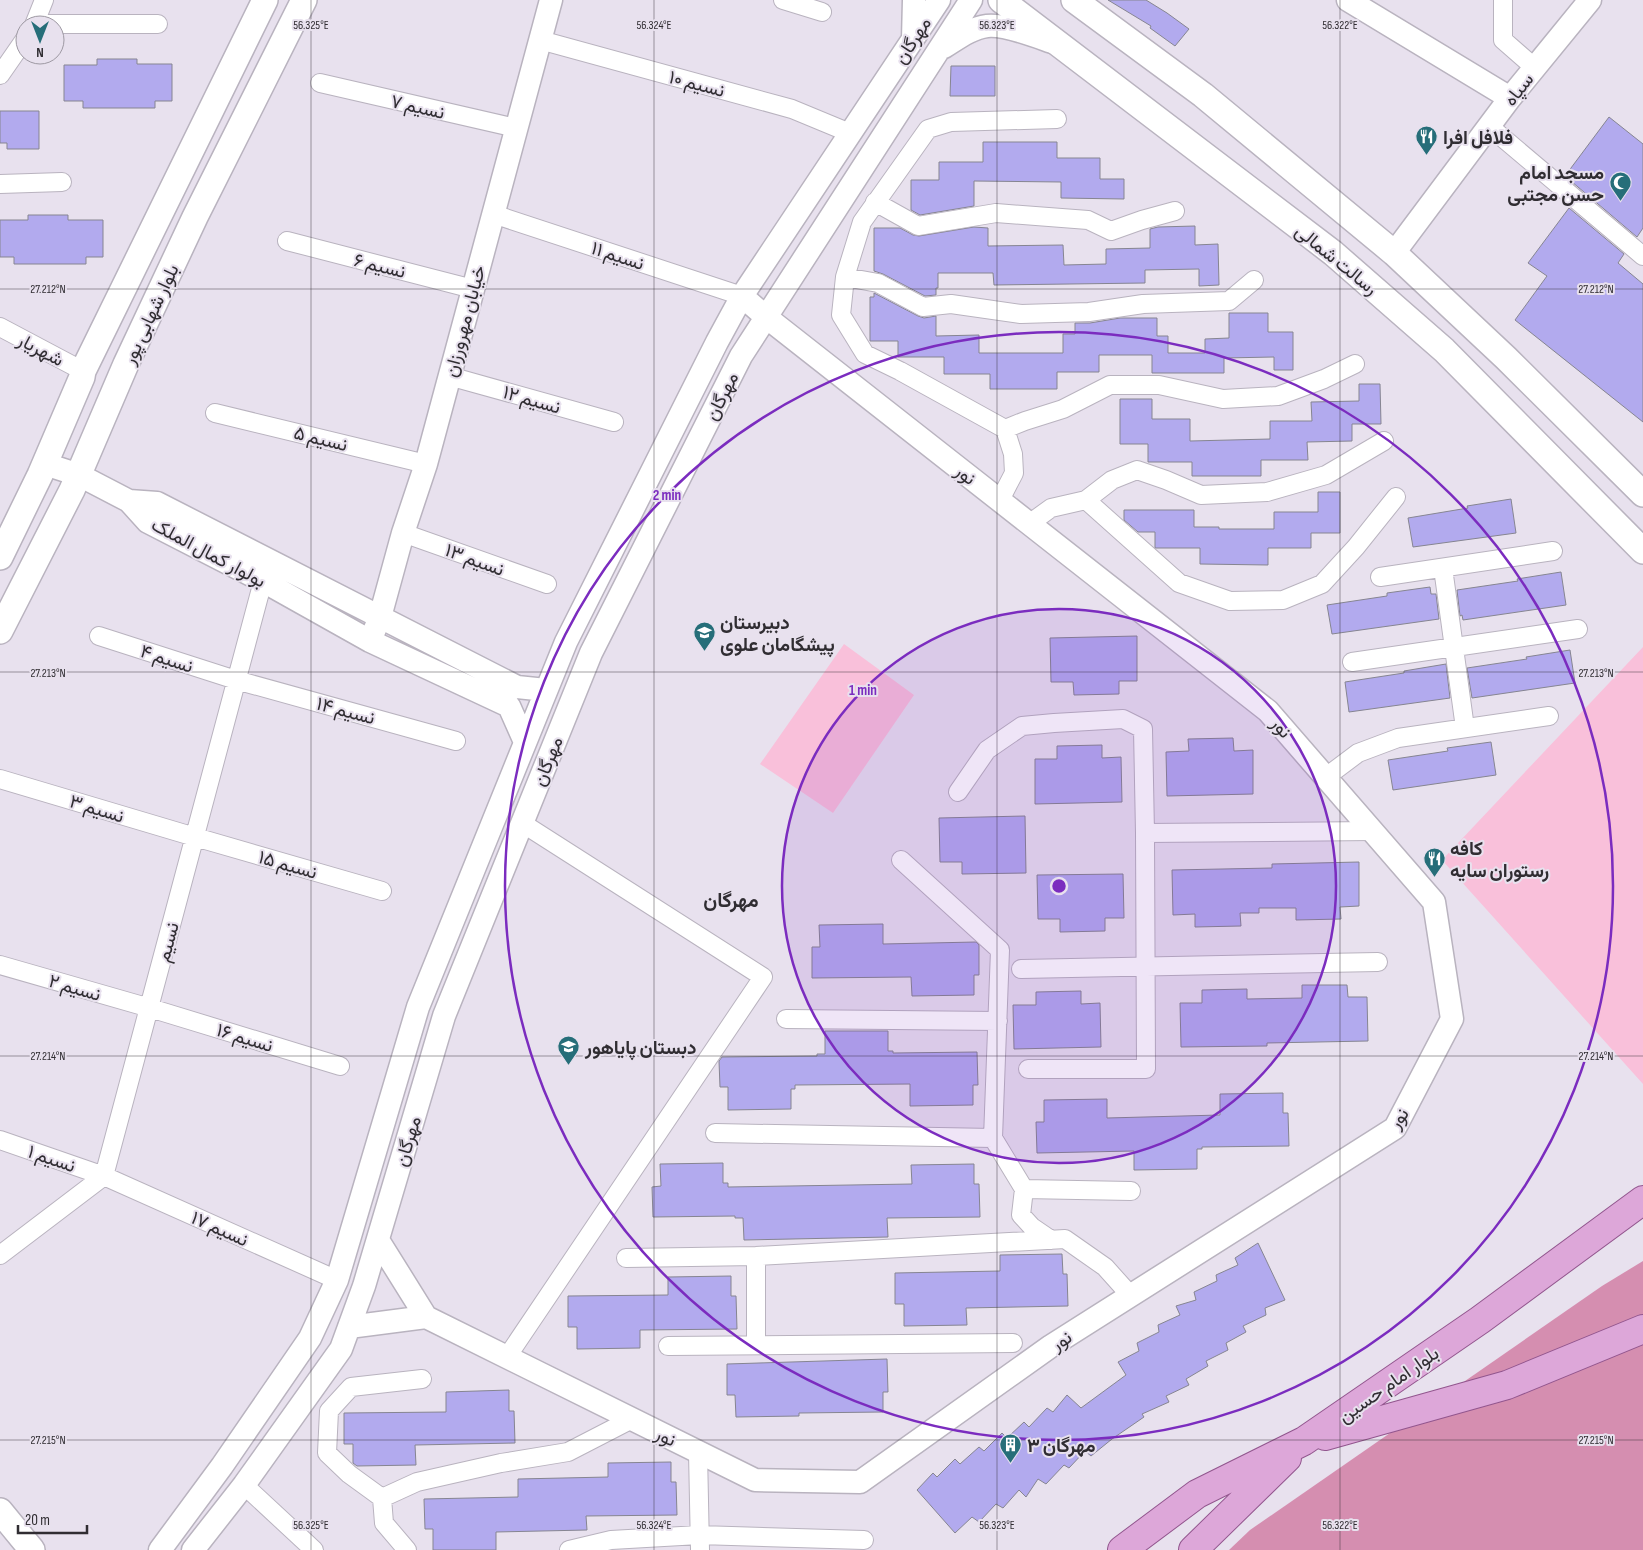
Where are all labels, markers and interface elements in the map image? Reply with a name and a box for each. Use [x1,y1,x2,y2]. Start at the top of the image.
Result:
street label: مهرگان [890,13,937,69]
north arrow [15,15,65,65]
text: 56.325°E [293,18,329,33]
text: 56.324°E [636,18,672,33]
text: 56.323°E [979,18,1015,33]
text: 56.322°E [1322,18,1358,33]
text: N [36,44,44,61]
street label: نسیم ۱۰ [666,66,727,103]
street label: سپاه [1499,69,1540,112]
street label: نسیم ۷ [388,90,447,125]
restaurant icon: فلافل افرا [1415,125,1439,156]
place label: فلافل افرا [1443,127,1513,150]
place label: مسجد امام حسن مجتبی [1507,162,1604,207]
mosque icon: مسجد امام حسن مجتبی [1608,171,1632,202]
street label: رسالت شمالی [1290,220,1382,301]
street label: نسیم ۱۱ [588,237,647,276]
street label: نسیم ۶ [351,249,408,284]
street label: بلوار شهابی پور [118,261,186,370]
street label: خیابان مهرورزان [439,263,491,380]
text: 27.212°N [30,282,66,297]
text: 27.212°N [1578,282,1614,297]
street label: شهریار [12,328,67,372]
street label: مهرگان [700,369,744,425]
street label: نسیم ۱۲ [500,381,563,420]
street label: نسیم ۵ [291,422,350,457]
street label: نور [949,459,980,491]
text: 2 min [653,486,681,505]
street label: بولوار کمال الملک [147,514,269,593]
street label: نسیم ۱۳ [442,539,507,582]
place label: دبیرستان پیشگامان علوی [720,612,835,658]
school or university icon: دبیرستان پیشگامان علوی [692,621,716,652]
street label: نسیم ۴ [137,640,196,679]
text: 27.213°N [30,666,66,681]
text: 27.213°N [1578,666,1614,681]
text: 1 min [849,681,877,700]
street label: نسیم ۱۴ [314,693,377,730]
street label: نور [1265,712,1296,743]
street label: مهرگان [528,733,569,790]
street label: نسیم ۳ [66,790,127,829]
place label: کافه رستوران سایه [1450,838,1549,883]
street label: نسیم ۱۵ [256,846,320,885]
restaurant icon: کافه رستوران سایه [1422,847,1446,878]
centre of rings [1050,877,1068,895]
district label: مهرگان [703,889,759,913]
street label: نسیم [152,920,185,965]
street label: نسیم ۲ [46,970,103,1007]
street label: نسیم ۱۶ [213,1019,276,1058]
school or university icon: دبستان پایاهور [557,1035,581,1066]
place label: دبستان پایاهور [584,1037,697,1061]
text: 27.214°N [31,1049,65,1064]
text: 27.214°N [1579,1049,1613,1064]
street label: نور [1383,1104,1414,1135]
street label: مهرگان [390,1113,427,1169]
street label: نسیم ۱ [25,1141,78,1178]
street label: نسیم ۱۷ [187,1207,252,1252]
street label: نور [1046,1326,1077,1357]
street label: بلوار امام حسین [1334,1342,1444,1428]
street label: نور [650,1422,680,1452]
text: 27.215°N [30,1433,66,1448]
building icon: مهرگان ۳ [999,1433,1023,1464]
text: 27.215°N [1578,1433,1614,1448]
place label: مهرگان ۳ [1027,1435,1096,1458]
scale bar [18,1502,86,1534]
text: 20 m [25,1511,50,1530]
text: 56.325°E [293,1518,329,1533]
text: 56.324°E [636,1518,672,1533]
text: 56.323°E [979,1518,1015,1533]
text: 56.322°E [1322,1518,1358,1533]

